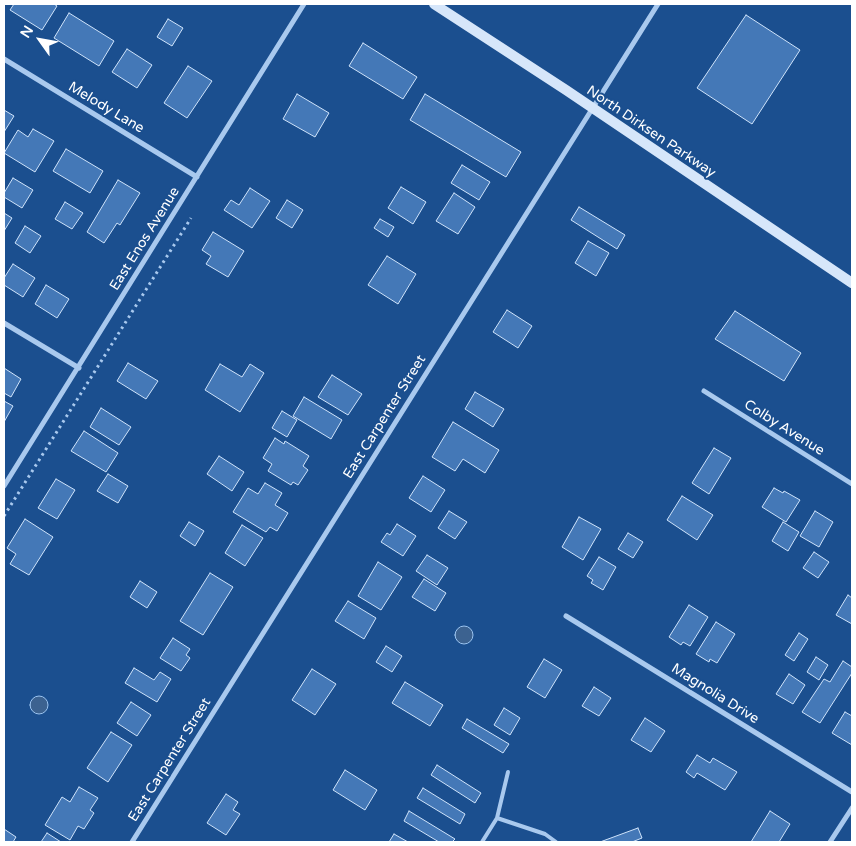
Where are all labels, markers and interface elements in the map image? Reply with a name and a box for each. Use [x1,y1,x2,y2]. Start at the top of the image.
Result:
north arrow [15,15,65,65]
text: N [17,23,37,41]
street label: Melody Lane [65,79,147,137]
street label: North Dirksen Parkway [583,82,719,182]
street label: East Enos Avenue [106,184,184,294]
street label: East Carpenter Street [340,352,430,482]
street label: Colby Avenue [741,397,827,459]
street label: Magnolia Drive [668,660,762,728]
street label: East Carpenter Street [125,695,215,825]

